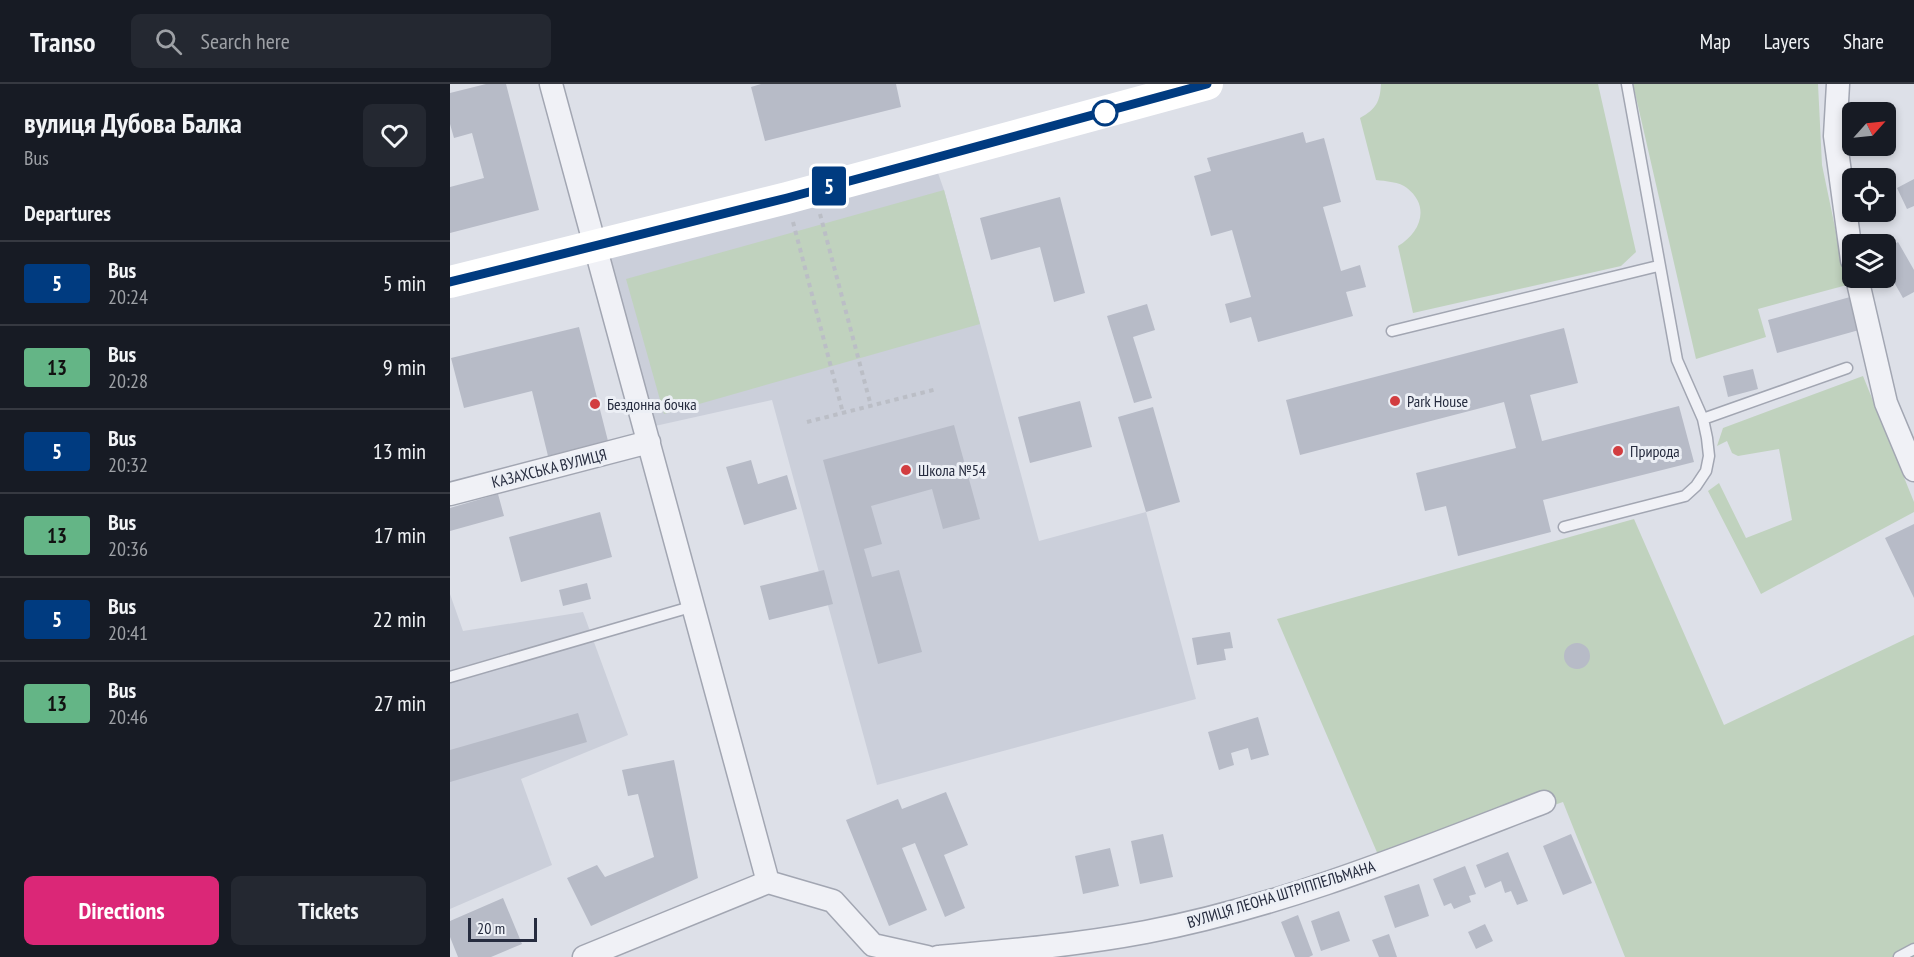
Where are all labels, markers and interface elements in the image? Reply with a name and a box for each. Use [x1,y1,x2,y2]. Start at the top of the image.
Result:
search box [131,14,551,68]
text: Transo [30,23,95,60]
icon: search [152,25,185,58]
text: Search here [200,27,290,55]
text: Map [1700,28,1731,55]
text: Layers [1764,28,1810,55]
text: Share [1843,28,1884,55]
unlabelled marker [1092,100,1118,126]
north arrow [1842,102,1896,156]
map controls [1842,102,1896,288]
text: вулиця Дубова Балка [24,104,242,141]
button: heart [363,104,426,167]
text: Bus [24,145,49,171]
line badge: 5 [810,166,848,206]
button: locate [1842,168,1896,222]
text: 5 [824,173,834,200]
text: Departures [24,199,111,227]
button: layers [1842,234,1896,288]
text: Bus [108,256,136,284]
text: 5 min [383,269,426,297]
text: 5 [52,270,62,297]
text: 20:24 [108,284,148,310]
text: Bus [108,340,136,368]
text: 9 min [383,353,426,381]
text: 13 [47,354,67,381]
text: 20:28 [108,368,148,394]
place label: Park House [1407,391,1468,411]
place label: Бездонна бочка [607,394,697,414]
marker: Park House [1388,394,1402,408]
marker: Бездонна бочка [588,397,602,411]
text: Bus [108,424,136,452]
text: 13 min [373,437,426,465]
text: 5 [52,438,62,465]
place label: Природа [1630,441,1680,461]
street label: КАЗАХСЬКА ВУЛИЦЯ [489,444,609,492]
marker: Природа [1611,444,1625,458]
text: 20:32 [108,452,148,478]
place label: Школа №54 [918,460,986,480]
marker: Школа №54 [899,463,913,477]
text: Bus [108,508,136,536]
text: 17 min [374,521,426,549]
text: 13 [47,522,67,549]
text: 20:36 [108,536,148,562]
text: Bus [108,592,136,620]
text: 22 min [373,605,426,633]
text: 5 [52,606,62,633]
text: 20:41 [108,620,148,646]
text: Bus [108,676,136,704]
text: 27 min [374,689,426,717]
text: 13 [47,690,67,717]
text: 20:46 [108,704,148,730]
street label: ВУЛИЦЯ ЛЕОНА ШТРІППЕЛЬМАНА [1185,856,1378,932]
button: Directions [24,876,219,945]
button: Tickets [231,876,426,945]
scale bar [468,915,537,942]
text: 20 m [477,918,505,938]

